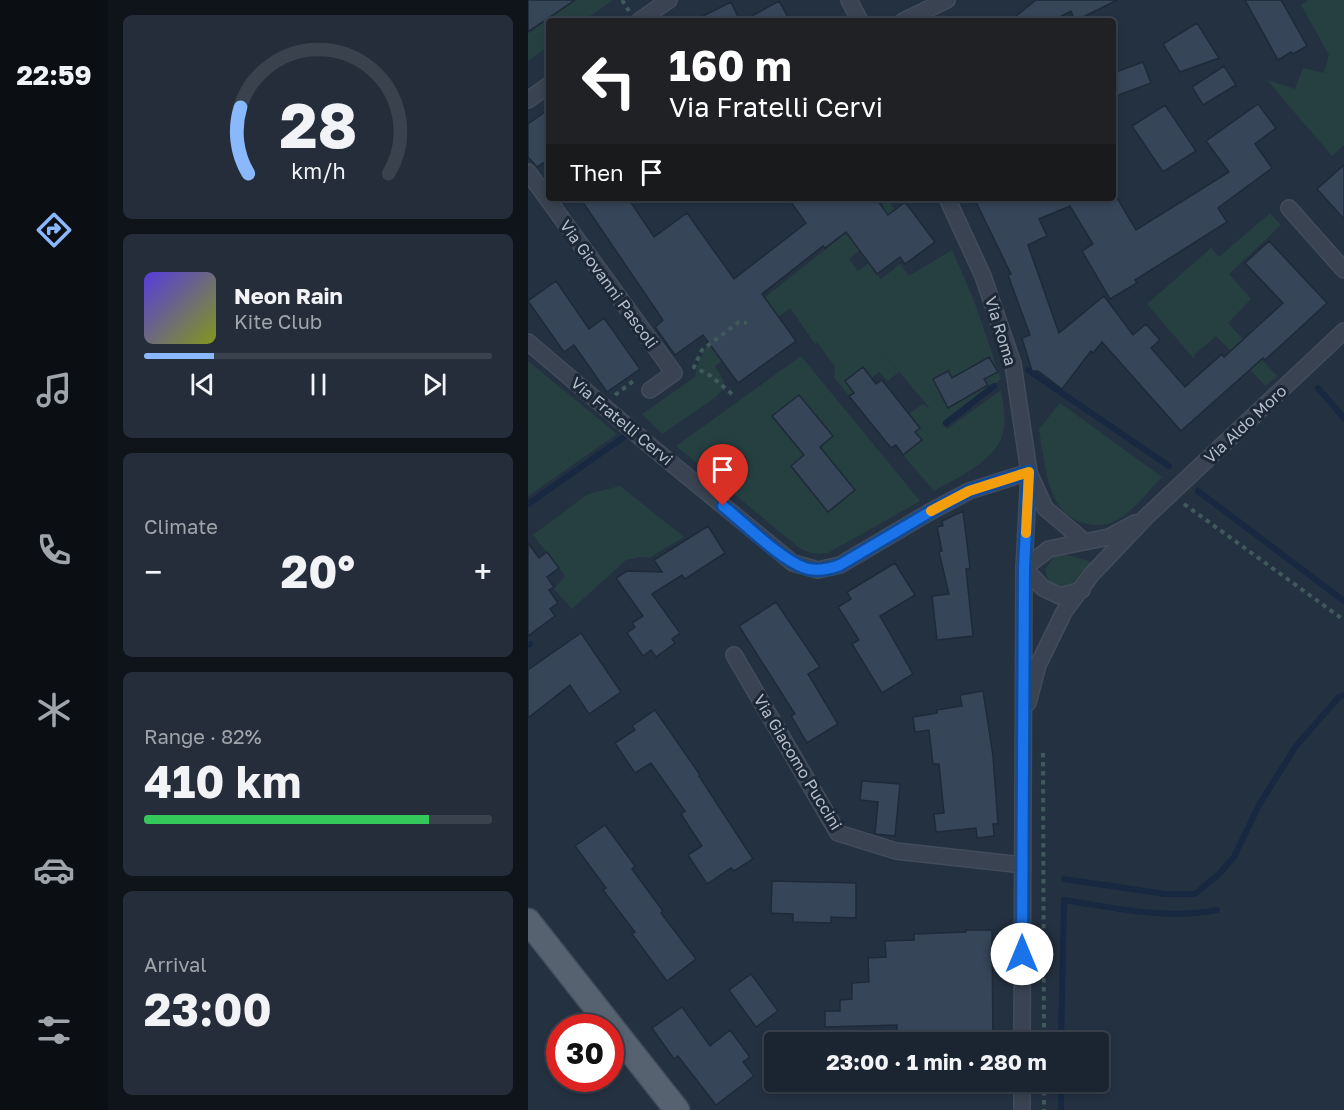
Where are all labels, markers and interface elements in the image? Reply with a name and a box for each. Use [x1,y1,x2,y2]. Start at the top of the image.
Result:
text: 160 m [669,40,792,90]
icon: left [570,42,648,120]
text: 22:59 [16,59,92,91]
text: 28 [279,87,357,162]
text: Via Fratelli Cervi [669,91,883,123]
icon: arrive [635,156,668,189]
text: km/h [291,158,345,184]
text: Then [570,159,623,186]
icon: directions [33,209,75,251]
street label: Via Giovanni Pascoli [556,216,662,352]
text: Neon Rain [234,282,343,309]
street label: Via Roma [981,294,1021,368]
text: Kite Club [234,309,322,333]
icon: previous [186,368,219,401]
icon: pause [302,368,335,401]
icon: next [418,368,451,401]
icon: music [33,369,75,411]
street label: Via Fratelli Cervi [567,373,677,469]
street label: Via Aldo Moro [1199,381,1291,467]
pin [697,444,748,506]
icon: arrive [706,453,739,486]
text: Climate [144,514,218,538]
icon: phone [33,529,75,571]
text: 20° [281,544,355,598]
text: − [144,552,162,591]
text: + [474,552,492,591]
icon: climate [33,689,75,731]
street label: Via Giacomo Puccini [750,691,846,833]
text: Range · 82% [144,724,262,748]
text: 410 km [144,754,301,808]
icon: car [33,849,75,891]
position arrow [990,922,1054,986]
text: Arrival [144,952,207,976]
text: 23:00 [144,982,272,1036]
icon: filters [33,1009,75,1051]
speed limit sign: 30 [546,1014,624,1092]
text: 23:00 · 1 min · 280 m [826,1048,1047,1075]

